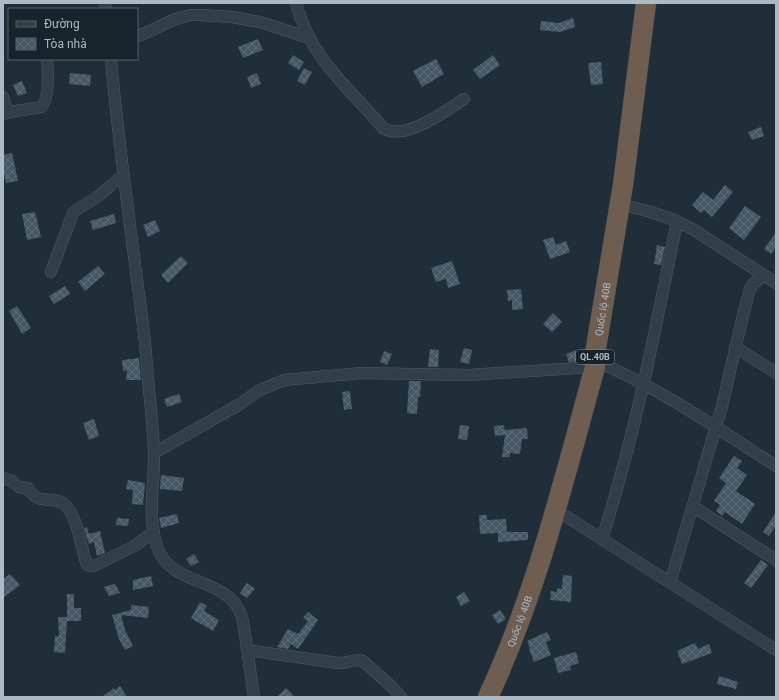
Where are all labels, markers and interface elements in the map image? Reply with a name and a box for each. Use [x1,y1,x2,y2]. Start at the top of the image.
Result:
legend [8,8,138,60]
text: Đường [44,17,80,31]
text: Tòa nhà [44,37,87,51]
street label: Quốc lộ 40B [593,282,613,337]
road number: QL.40B [576,350,614,364]
street label: Quốc lộ 40B [505,594,534,649]

